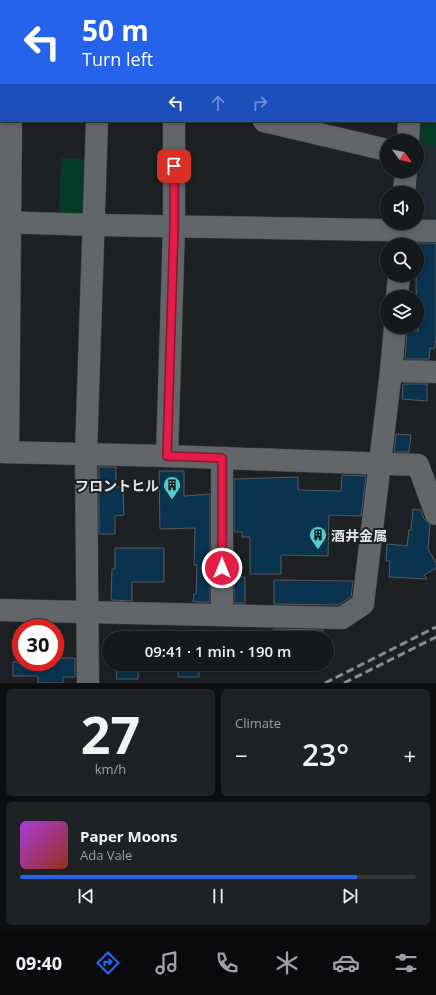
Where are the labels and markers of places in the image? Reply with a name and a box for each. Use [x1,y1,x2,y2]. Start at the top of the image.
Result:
pin [157,149,191,183]
building icon: フロントヒル [162,475,182,500]
place label: フロントヒル [75,476,159,495]
building icon: 酒井金属 [308,525,328,550]
place label: 酒井金属 [331,526,387,545]

